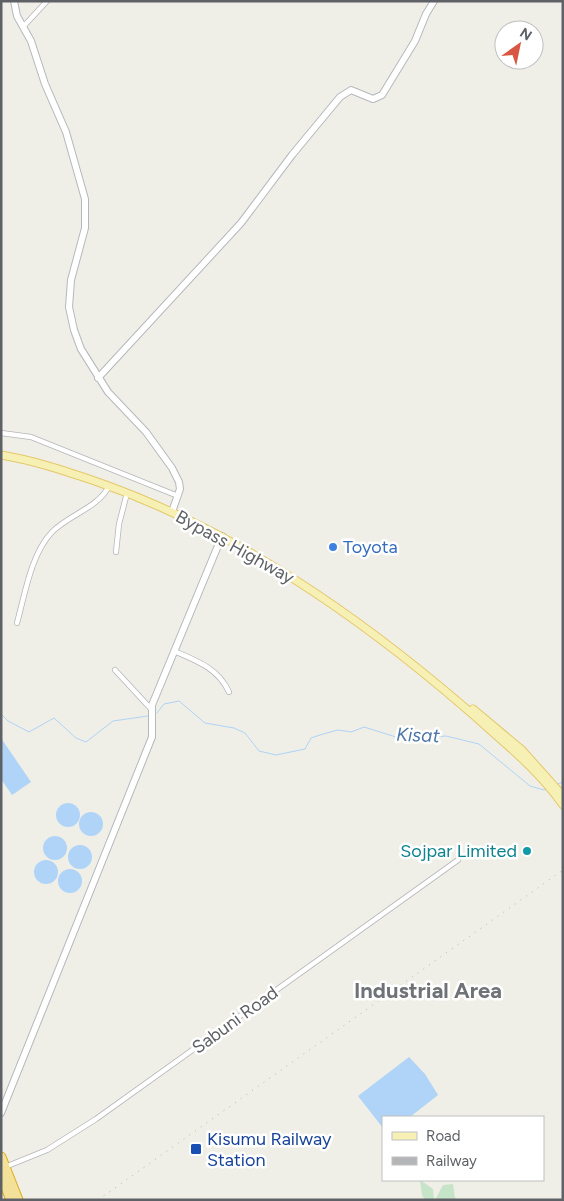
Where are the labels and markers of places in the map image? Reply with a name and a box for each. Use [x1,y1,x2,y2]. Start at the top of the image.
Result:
place label: Toyota [343,536,398,558]
marker: Toyota [327,541,339,553]
place label: Sojpar Limited [400,840,517,862]
marker: Sojpar Limited [521,845,533,857]
place label: Kisumu Railway Station [207,1128,332,1171]
marker: Kisumu Railway Station [189,1142,203,1156]

